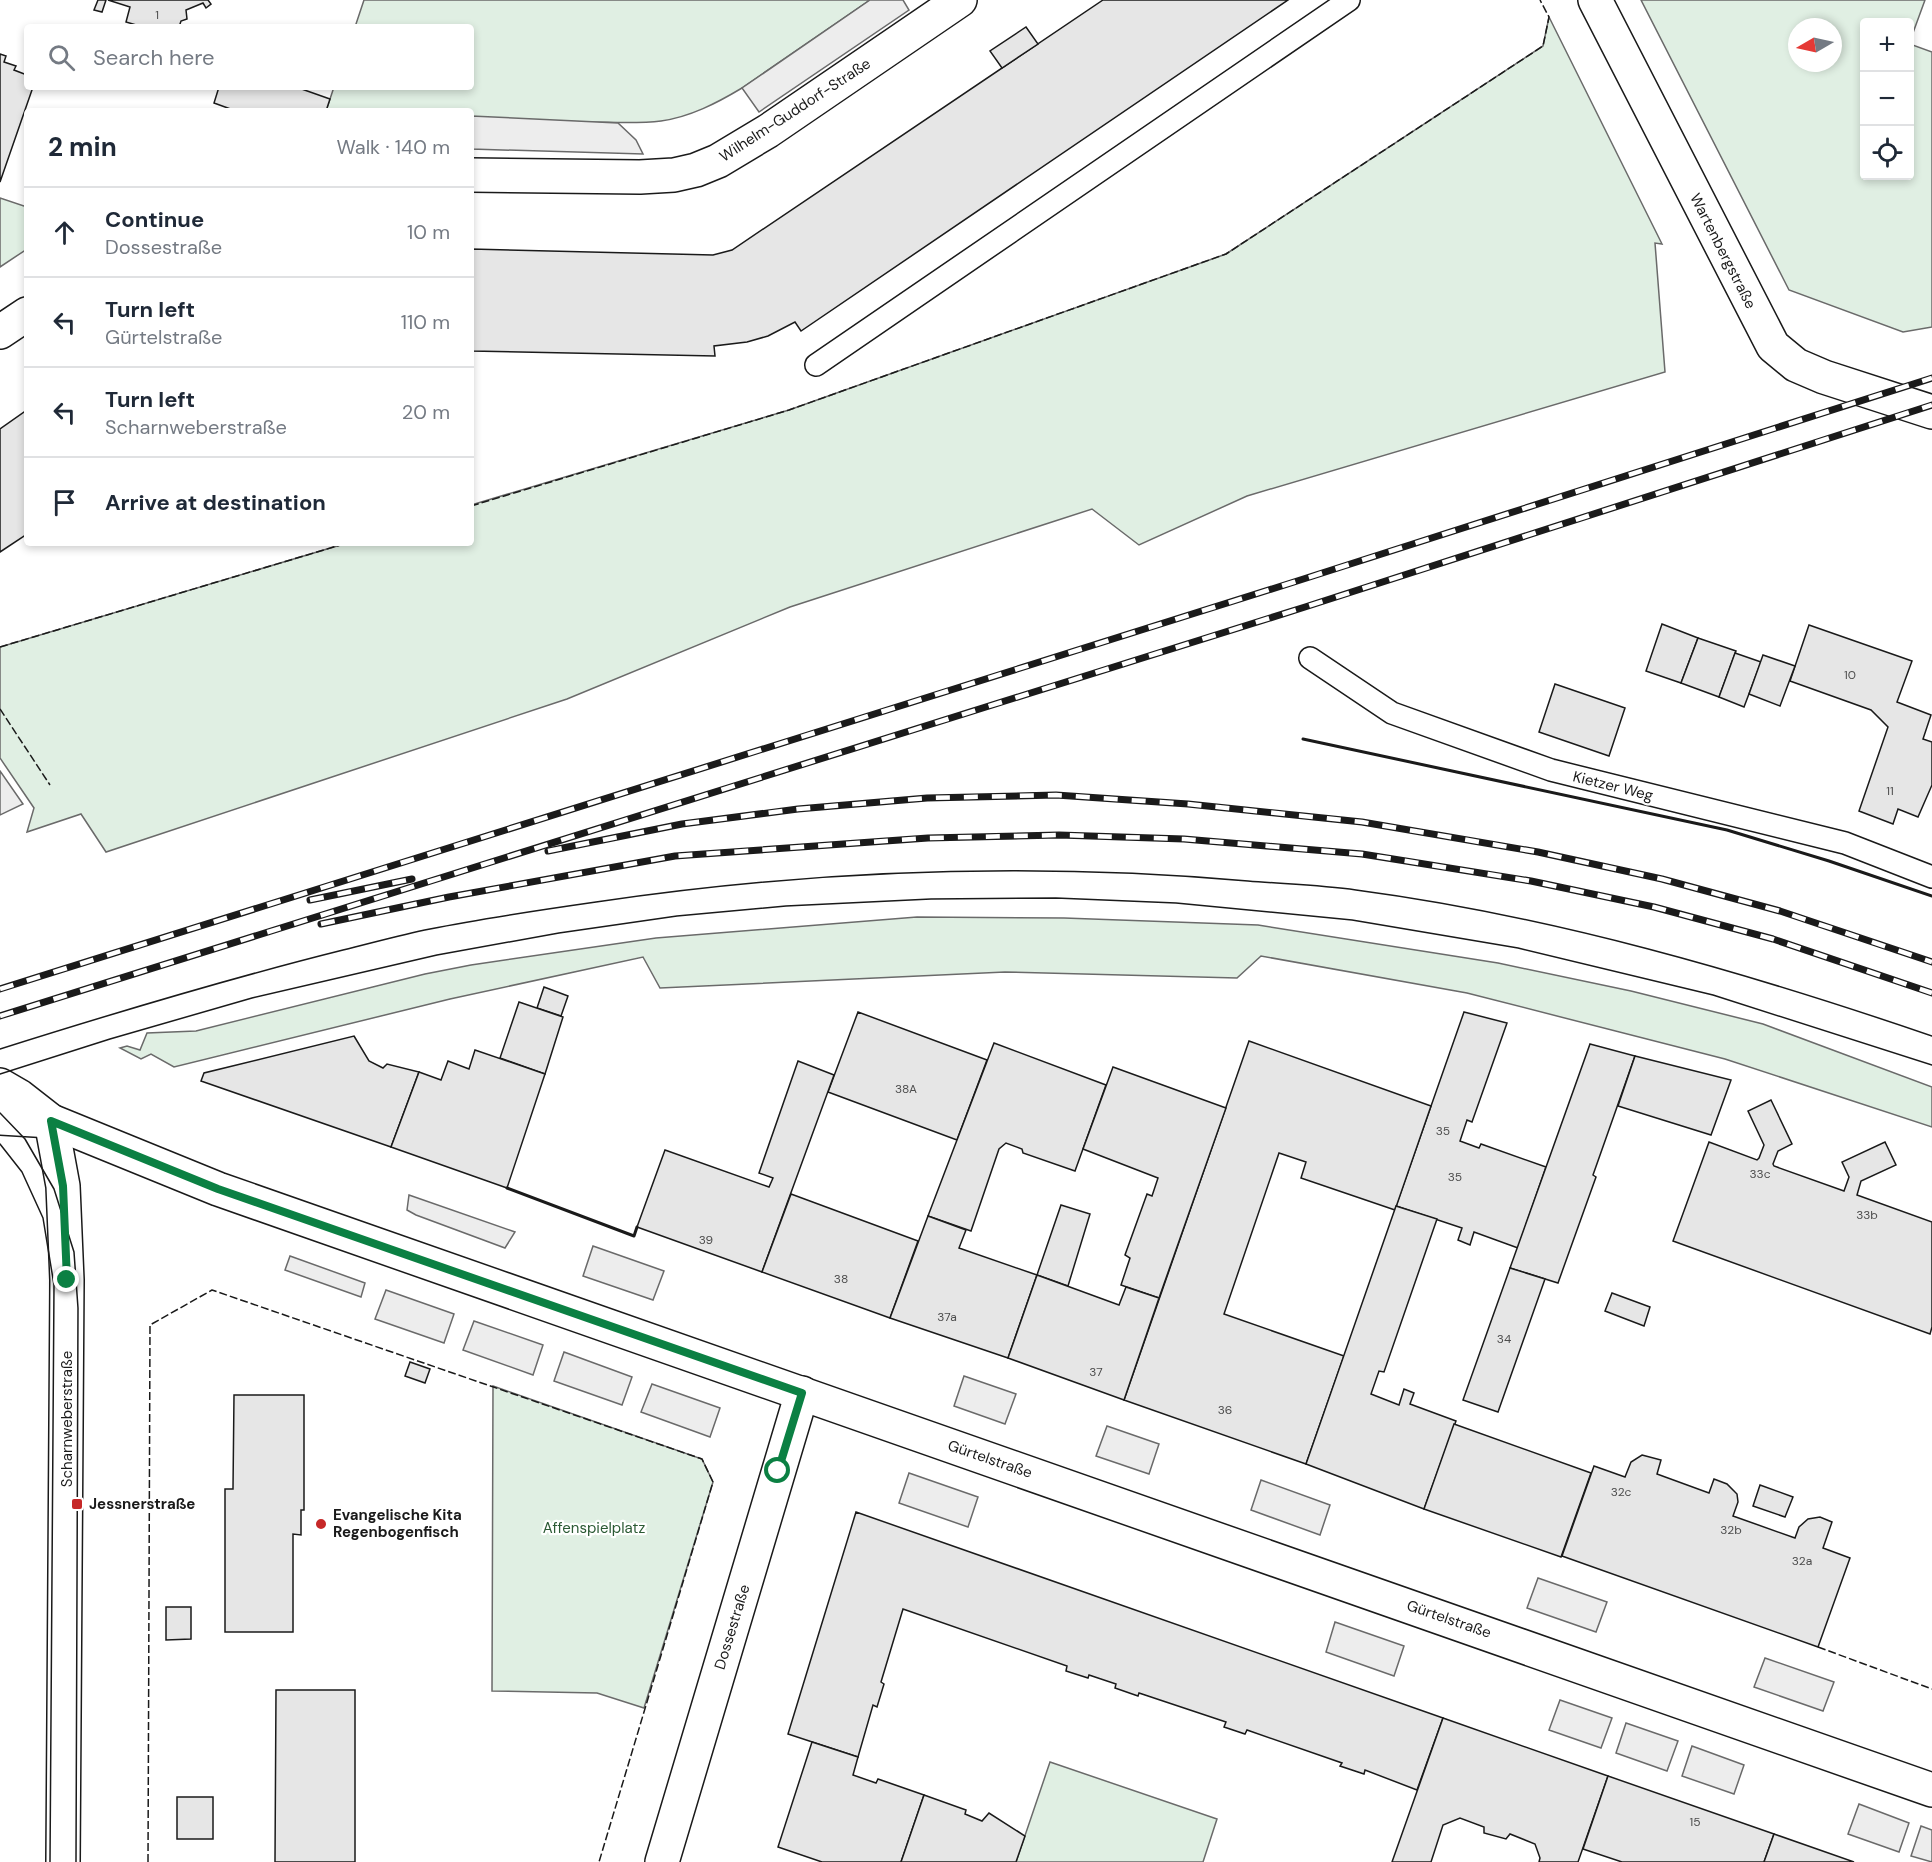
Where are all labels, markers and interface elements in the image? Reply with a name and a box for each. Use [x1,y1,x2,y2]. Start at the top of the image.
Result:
house number: 1 [155,7,159,23]
north arrow [1788,18,1842,72]
map controls [1860,18,1914,180]
button: + [1860,18,1914,72]
search box [24,24,474,90]
icon: search [45,41,78,74]
text: Search here [93,43,214,72]
street label: Wilhelm-Guddorf-Straße [716,54,874,166]
button: − [1860,72,1914,126]
button: locate [1860,126,1914,180]
text: 2 min [48,130,117,164]
text: Walk · 140 m [336,134,450,160]
street label: Wartenbergstraße [1685,190,1761,312]
text: Continue [105,205,204,234]
icon: ahead [48,216,81,249]
text: 10 m [407,219,450,245]
text: Dossestraße [105,234,222,260]
text: Turn left [105,295,195,324]
icon: left [48,306,81,339]
text: 110 m [401,309,450,335]
text: Gürtelstraße [105,324,222,350]
text: Turn left [105,385,195,414]
icon: left [48,396,81,429]
text: 20 m [402,399,450,425]
text: Scharnweberstraße [105,414,287,440]
icon: arrive [48,486,81,519]
text: Arrive at destination [105,488,326,517]
house number: 10 [1844,667,1856,683]
street label: Kietzer Weg [1571,766,1655,806]
house number: 11 [1886,783,1894,799]
house number: 38A [895,1081,917,1097]
house number: 35 [1436,1123,1450,1139]
house number: 33c [1749,1166,1771,1182]
house number: 35 [1448,1169,1462,1185]
house number: 33b [1856,1207,1878,1223]
house number: 39 [699,1232,713,1248]
route end [53,1266,79,1292]
house number: 38 [834,1271,848,1287]
house number: 37a [937,1309,957,1325]
house number: 34 [1497,1331,1511,1347]
street label: Scharnweberstraße [57,1351,77,1487]
house number: 37 [1089,1364,1103,1380]
house number: 36 [1218,1402,1232,1418]
street label: Gürtelstraße [945,1435,1035,1483]
route start [764,1457,790,1483]
house number: 32c [1611,1484,1631,1500]
place label: Jessnerstraße [89,1494,195,1514]
marker: Jessnerstraße [70,1497,84,1511]
place label: Evangelische Kita Regenbogenfisch [333,1505,462,1542]
marker: Evangelische Kita Regenbogenfisch [314,1517,328,1531]
park label: Affenspielplatz [543,1518,645,1538]
house number: 32b [1720,1522,1742,1538]
house number: 32a [1792,1553,1812,1569]
street label: Dossestraße [710,1582,754,1672]
street label: Gürtelstraße [1404,1595,1494,1643]
house number: 15 [1689,1814,1701,1830]

